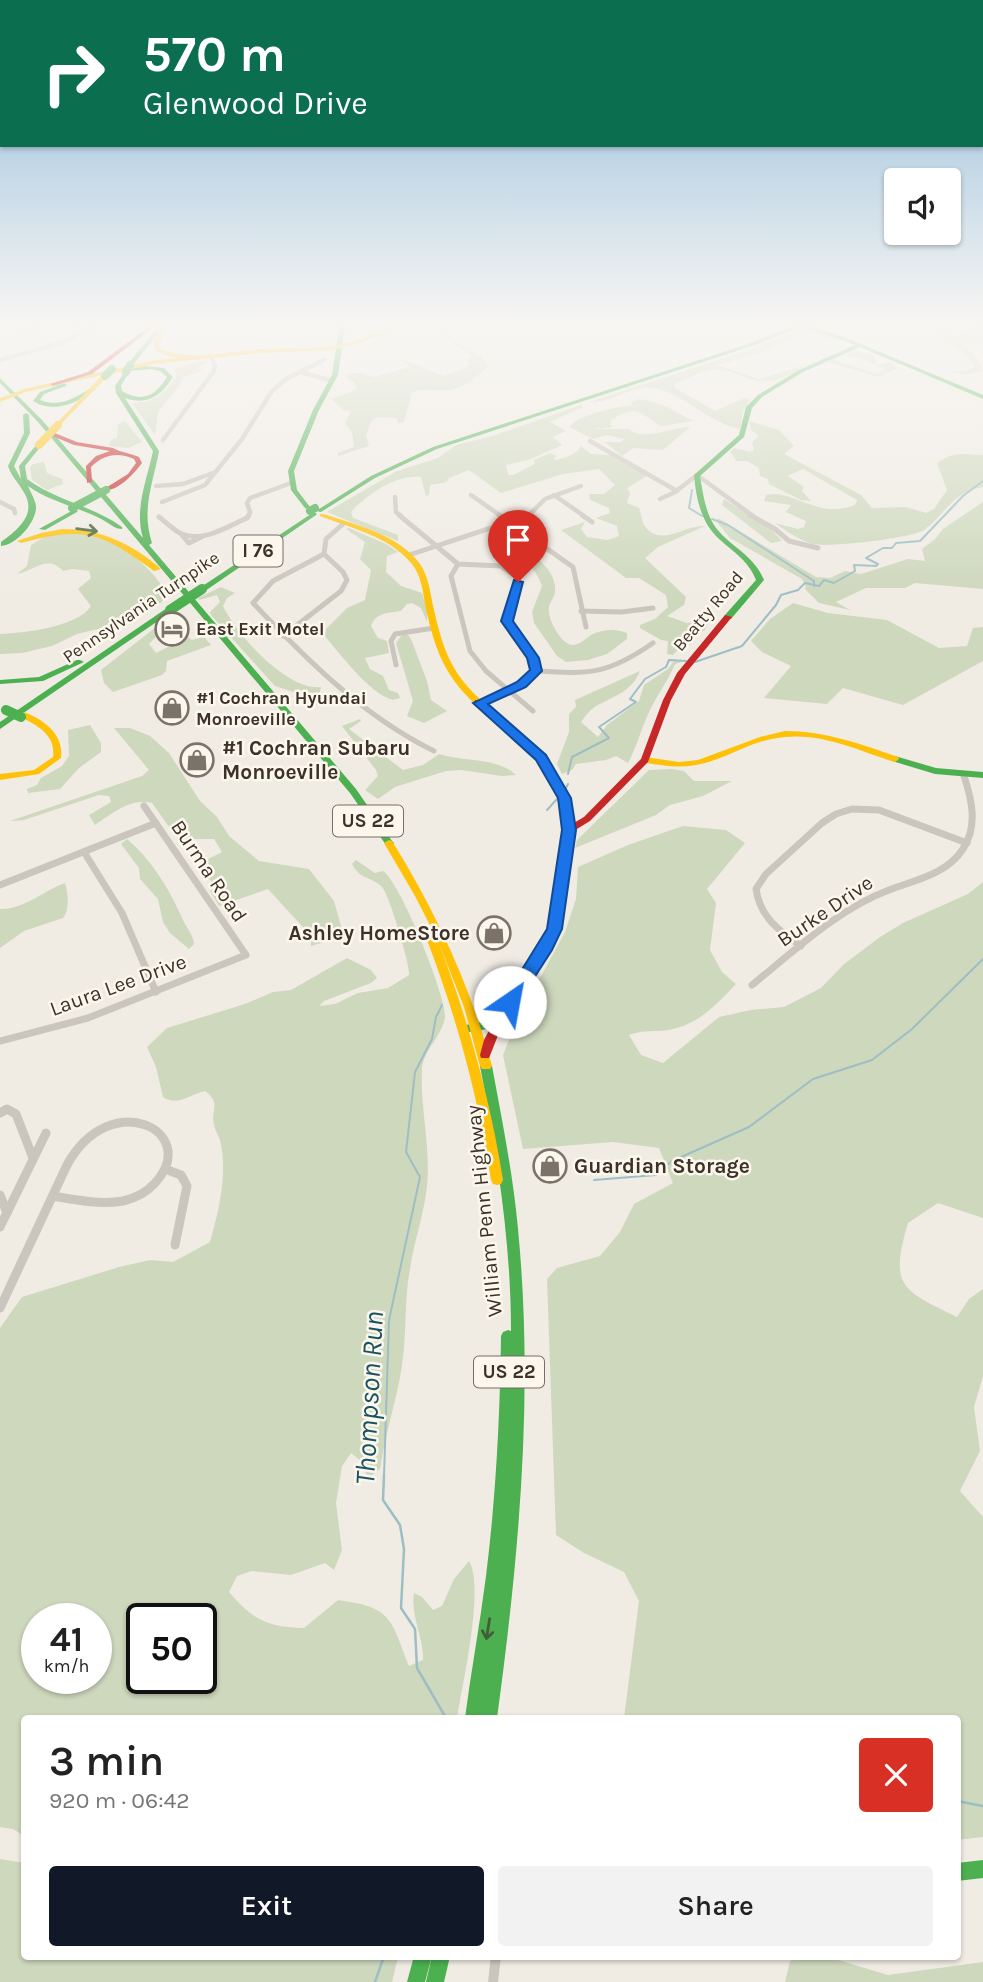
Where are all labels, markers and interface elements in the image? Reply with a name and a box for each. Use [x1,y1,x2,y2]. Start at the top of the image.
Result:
text: 570 m [143,26,286,83]
icon: right [28,28,119,119]
text: Glenwood Drive [143,85,368,122]
map controls [884,168,961,245]
button: sound [884,168,961,245]
pin [488,510,548,582]
icon: arrive [499,521,537,559]
one-way arrow [75,524,98,537]
road number: I 76 [233,536,282,566]
street label: Pennsylvania Turnpike [59,546,223,668]
street label: Beatty Road [668,566,748,656]
hotel icon: East Exit Motel [153,610,191,648]
place label: East Exit Motel [196,618,324,640]
place label: #1 Cochran Hyundai Monroeville [196,687,367,730]
shop icon: #1 Cochran Hyundai Monroeville [153,689,191,727]
place label: #1 Cochran Subaru Monroeville [222,736,411,784]
shop icon: #1 Cochran Subaru Monroeville [178,741,216,779]
road number: US 22 [333,806,403,836]
street label: Burma Road [166,815,252,927]
street label: Burke Drive [773,870,877,952]
shop icon: Ashley HomeStore [475,914,513,952]
place label: Ashley HomeStore [289,921,470,945]
street label: Laura Lee Drive [46,949,190,1021]
position arrow [473,965,547,1039]
street label: William Penn Highway [461,1103,507,1318]
shop icon: Guardian Storage [531,1147,569,1185]
place label: Guardian Storage [574,1154,750,1178]
water label: Thompson Run [348,1310,390,1486]
road number: US 22 [474,1356,544,1388]
speed limit sign: 50 [126,1603,217,1694]
one-way arrow [481,1617,494,1640]
text: 41 [50,1619,83,1660]
text: km/h [44,1655,89,1677]
text: 3 min [49,1736,164,1786]
button: close [859,1738,933,1812]
text: 920 m · 06:42 [49,1787,190,1814]
button: Exit [49,1866,484,1946]
button: Share [498,1866,933,1946]

